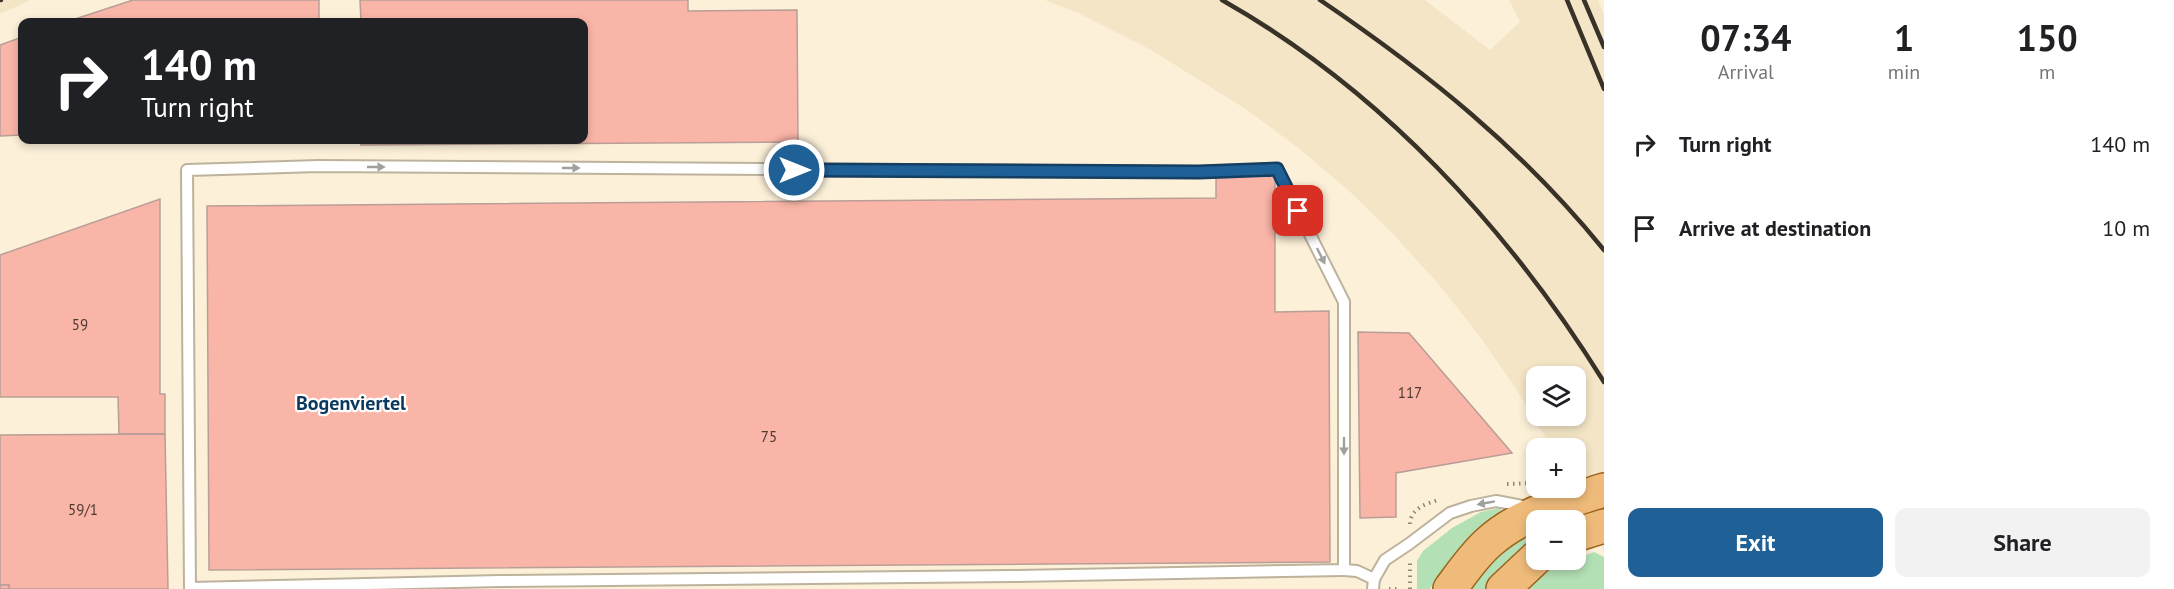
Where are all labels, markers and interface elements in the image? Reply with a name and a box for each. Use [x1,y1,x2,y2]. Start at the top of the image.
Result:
text: 07:34 [1700,14,1792,61]
text: 1 [1894,14,1914,61]
text: 150 [2017,14,2078,61]
text: 140 m [141,37,257,92]
icon: right [42,42,120,120]
text: Arrival [1718,59,1774,85]
text: min [1888,59,1920,85]
text: m [2039,59,2055,85]
text: Turn right [141,90,254,124]
icon: right [1628,128,1661,161]
text: Turn right [1679,130,1771,158]
text: 140 m [2090,130,2150,158]
position arrow [762,138,826,202]
one-way arrow [367,162,386,172]
one-way arrow [562,163,581,173]
pin [1272,185,1323,236]
icon: arrive [1281,194,1314,227]
icon: arrive [1628,212,1661,245]
text: Arrive at destination [1679,214,1871,242]
text: 10 m [2102,214,2150,242]
one-way arrow [1316,248,1325,265]
house number: 59 [72,315,88,334]
map controls [1526,366,1586,570]
button: layers [1526,366,1586,426]
house number: 117 [1398,383,1422,402]
district label: Bogenviertel [296,390,406,416]
house number: 75 [761,427,777,446]
one-way arrow [1339,436,1349,455]
button: + [1526,438,1586,498]
one-way arrow [1476,499,1495,508]
house number: 59/1 [68,500,98,519]
button: Exit [1628,508,1883,577]
button: Share [1895,508,2150,577]
button: − [1526,510,1586,570]

